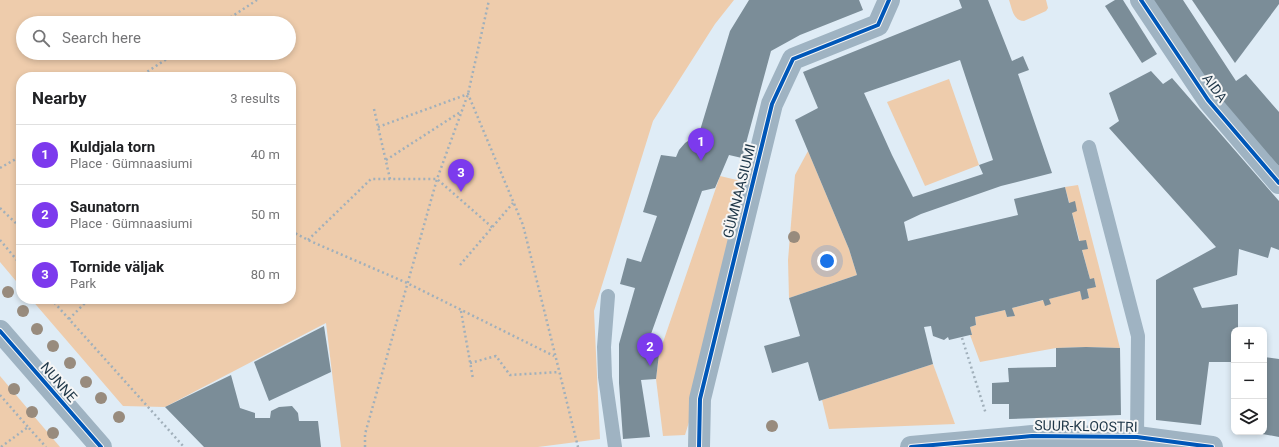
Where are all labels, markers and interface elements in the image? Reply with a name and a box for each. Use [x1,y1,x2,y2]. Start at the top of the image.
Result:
search box [16,16,296,60]
icon: search [30,27,52,49]
text: Search here [62,29,141,47]
street label: AIDA [1199,71,1231,105]
text: Nearby [32,88,87,108]
text: 3 results [230,91,280,106]
pin: 1 [688,128,714,161]
text: Kuldjala torn [70,138,155,156]
street label: GÜMNAASIUMI [720,142,758,240]
text: 1 [41,147,49,162]
text: 40 m [251,147,280,162]
text: Place · Gümnaasiumi [70,156,192,171]
pin: 3 [448,159,474,192]
text: Saunatorn [70,198,139,216]
text: 2 [41,207,49,222]
text: 50 m [251,207,280,222]
text: Place · Gümnaasiumi [70,216,192,231]
your location [817,251,837,271]
text: Tornide väljak [70,258,164,276]
text: 3 [41,267,49,282]
text: 80 m [251,267,280,282]
text: Park [70,276,96,291]
map controls [1231,327,1267,435]
button: + [1231,327,1267,363]
pin: 2 [637,333,663,366]
street label: NUNNE [38,359,80,405]
button: − [1231,363,1267,399]
button: layers [1231,399,1267,435]
street label: SUUR-KLOOSTRI [1034,417,1138,435]

